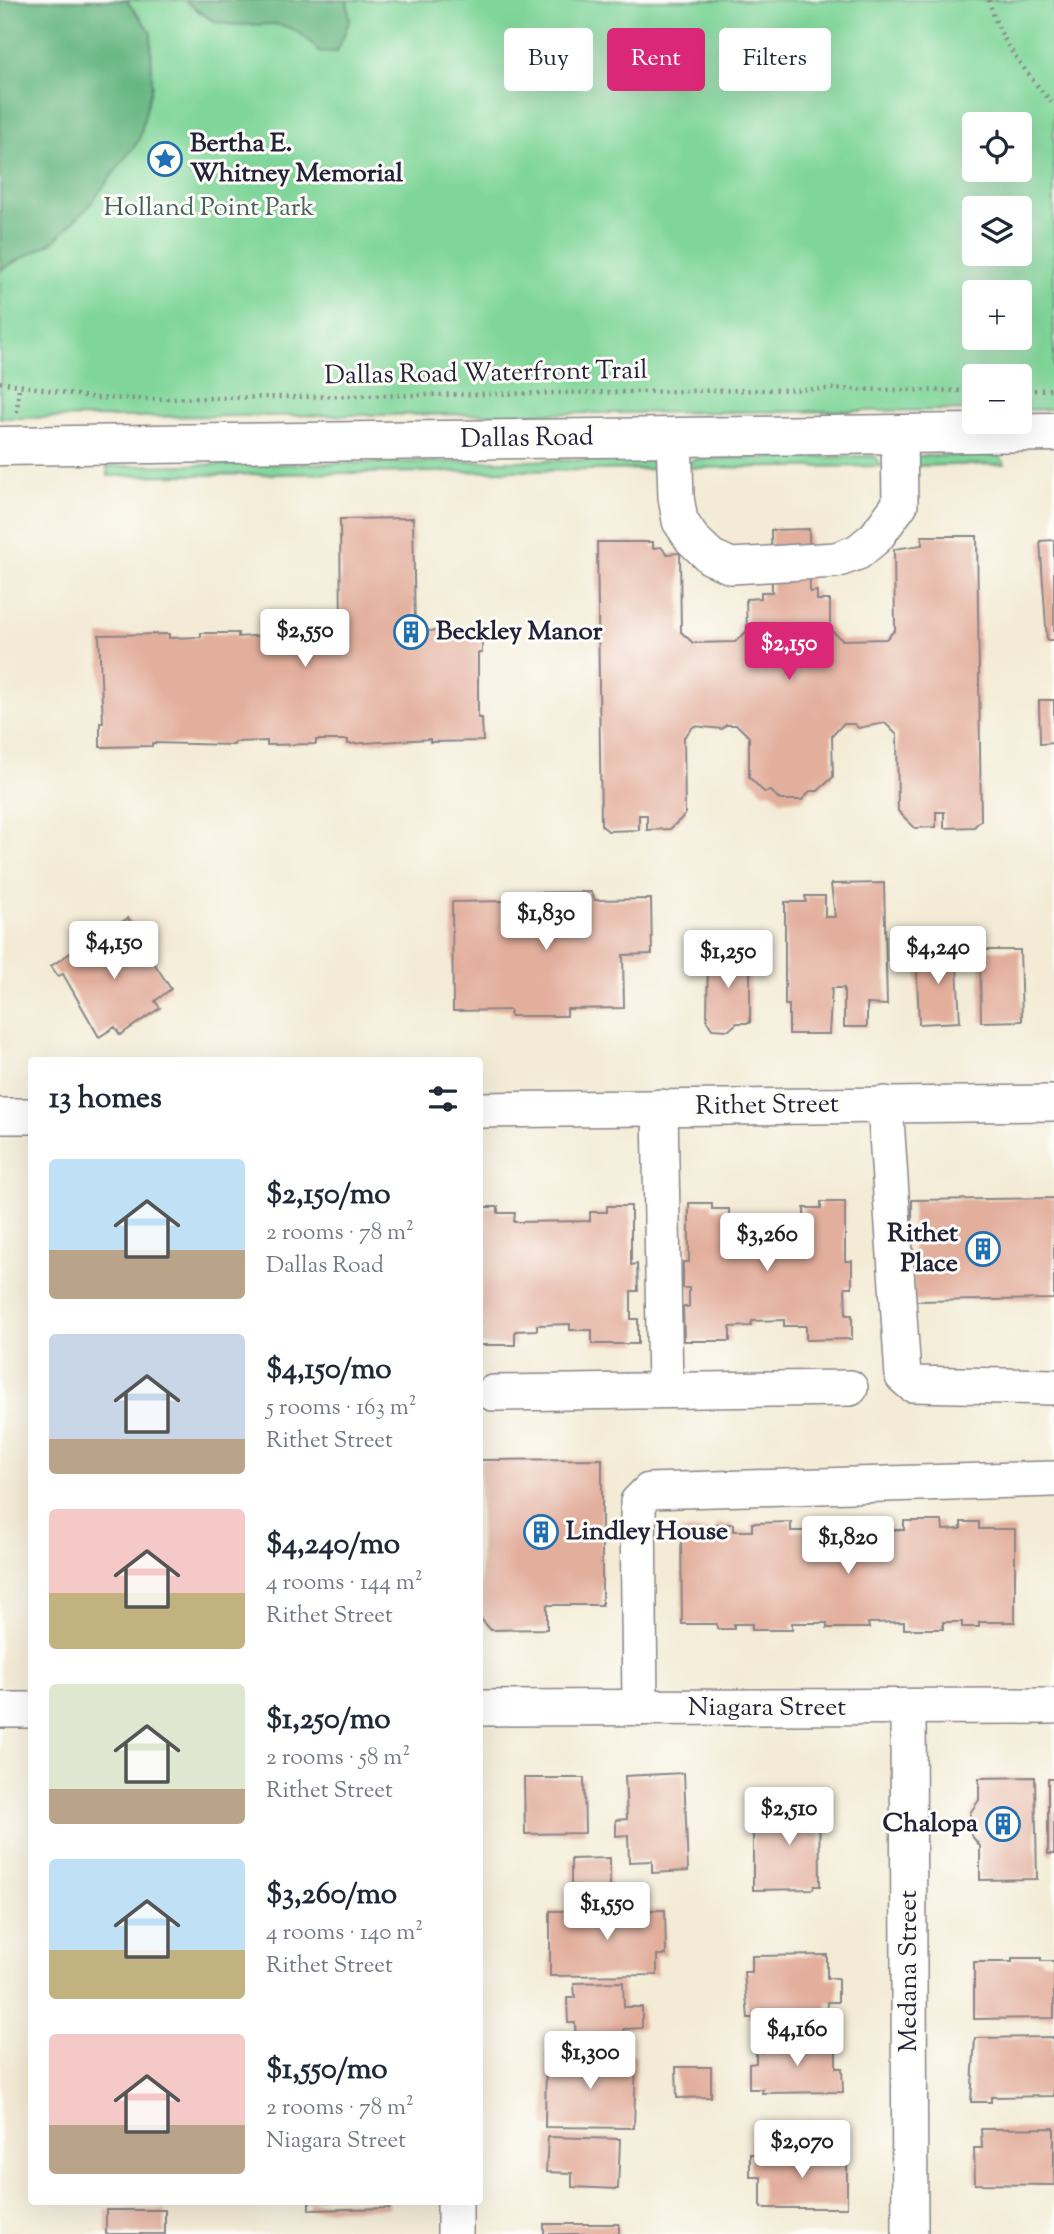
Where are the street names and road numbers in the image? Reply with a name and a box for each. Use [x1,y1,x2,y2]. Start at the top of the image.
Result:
street label: Dallas Road Waterfront Trail [324,353,648,395]
street label: Dallas Road [460,419,594,459]
street label: Rithet Street [695,1086,839,1126]
street label: Niagara Street [688,1690,846,1727]
street label: Medana Street [891,1890,928,2052]

